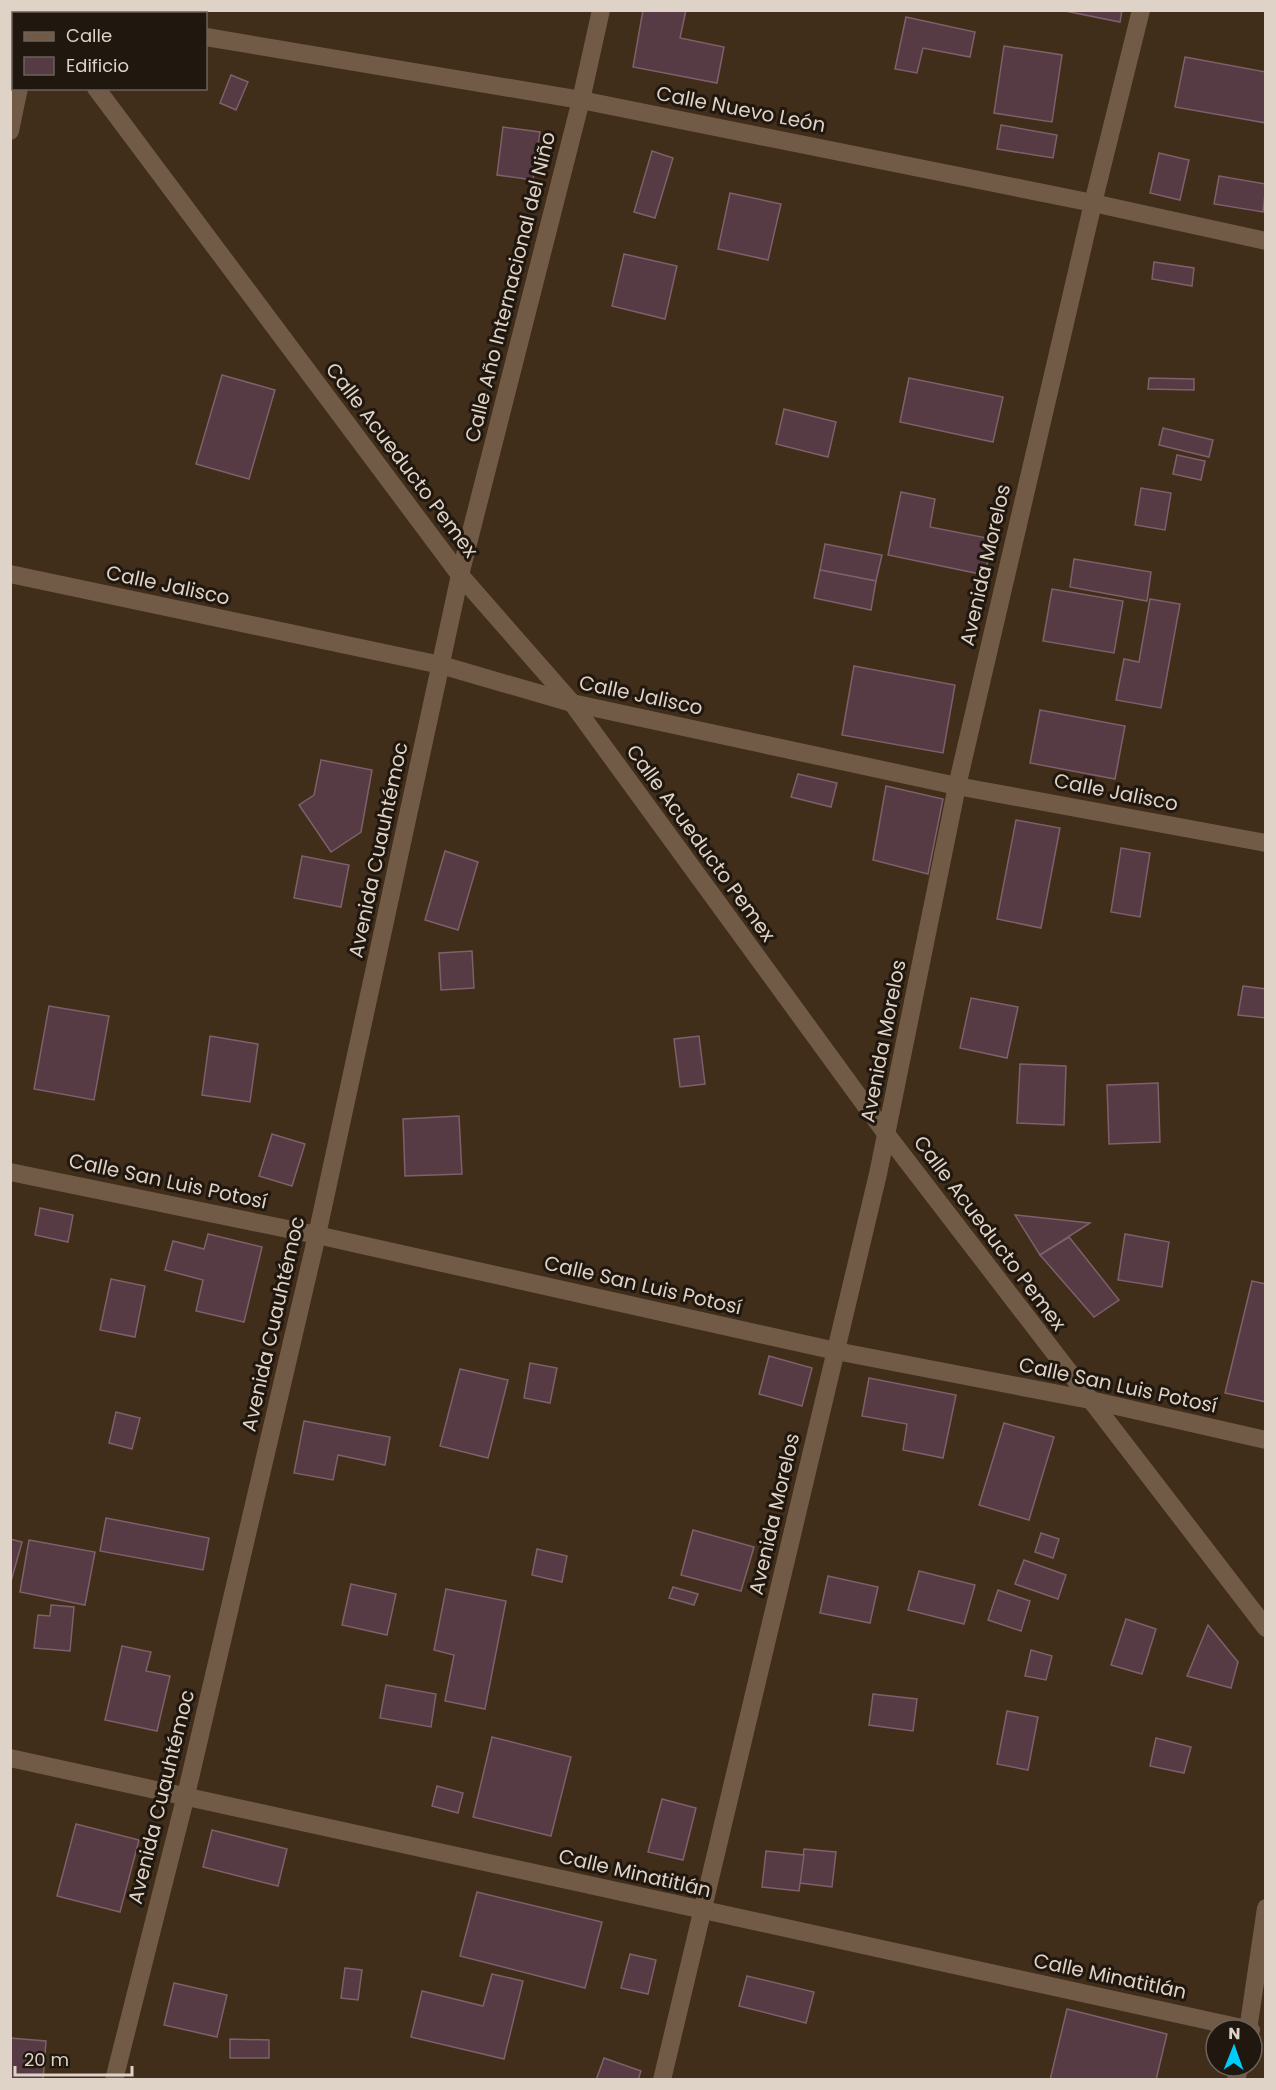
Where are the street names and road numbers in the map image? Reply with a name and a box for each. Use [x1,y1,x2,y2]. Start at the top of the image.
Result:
street label: Calle Nuevo León [654,79,828,139]
street label: Calle Año Internacional del Niño [458,129,562,445]
street label: Calle Acueducto Pemex [319,357,485,564]
street label: Avenida Morelos [953,481,1017,649]
street label: Calle Jalisco [104,558,232,612]
street label: Calle Jalisco [577,668,705,722]
street label: Calle Acueducto Pemex [620,739,782,948]
street label: Avenida Cuauhtémoc [341,740,415,960]
street label: Calle Jalisco [1052,766,1180,818]
street label: Avenida Morelos [853,957,913,1125]
street label: Calle Acueducto Pemex [907,1130,1073,1337]
street label: Calle San Luis Potosí [66,1146,270,1216]
street label: Avenida Cuauhtémoc [235,1214,311,1434]
street label: Calle San Luis Potosí [541,1249,745,1321]
street label: Calle San Luis Potosí [1016,1350,1220,1420]
street label: Avenida Morelos [742,1430,806,1598]
street label: Avenida Cuauhtémoc [121,1687,201,1907]
street label: Calle Minatitlán [556,1842,714,1904]
street label: Calle Minatitlán [1031,1946,1189,2006]

